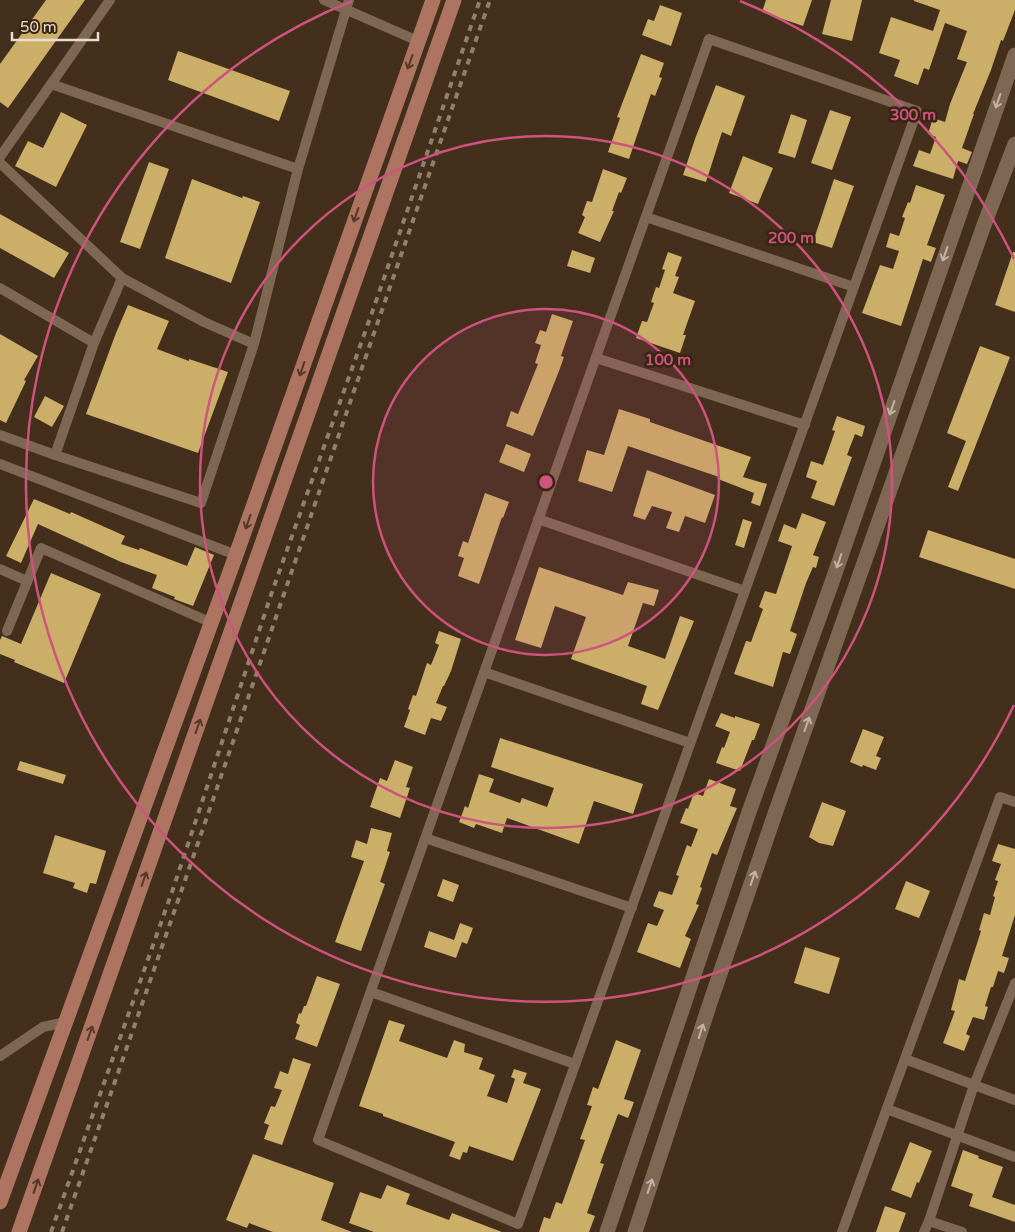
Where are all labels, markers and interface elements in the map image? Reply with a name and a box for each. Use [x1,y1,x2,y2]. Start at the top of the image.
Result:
scale bar [12,10,99,42]
text: 50 m [20,18,57,36]
one-way arrow [405,54,414,69]
one-way arrow [993,92,1002,108]
text: 300 m [890,106,936,124]
one-way arrow [351,207,360,223]
text: 200 m [768,229,814,247]
one-way arrow [940,246,949,261]
text: 100 m [645,351,691,369]
one-way arrow [297,361,306,376]
one-way arrow [887,399,896,415]
centre of rings [537,473,555,491]
one-way arrow [243,514,252,529]
one-way arrow [834,553,843,569]
one-way arrow [803,717,812,732]
one-way arrow [193,718,203,734]
one-way arrow [749,870,758,886]
one-way arrow [139,872,149,888]
one-way arrow [696,1024,706,1040]
one-way arrow [85,1025,95,1041]
one-way arrow [32,1179,41,1194]
one-way arrow [646,1179,655,1194]

